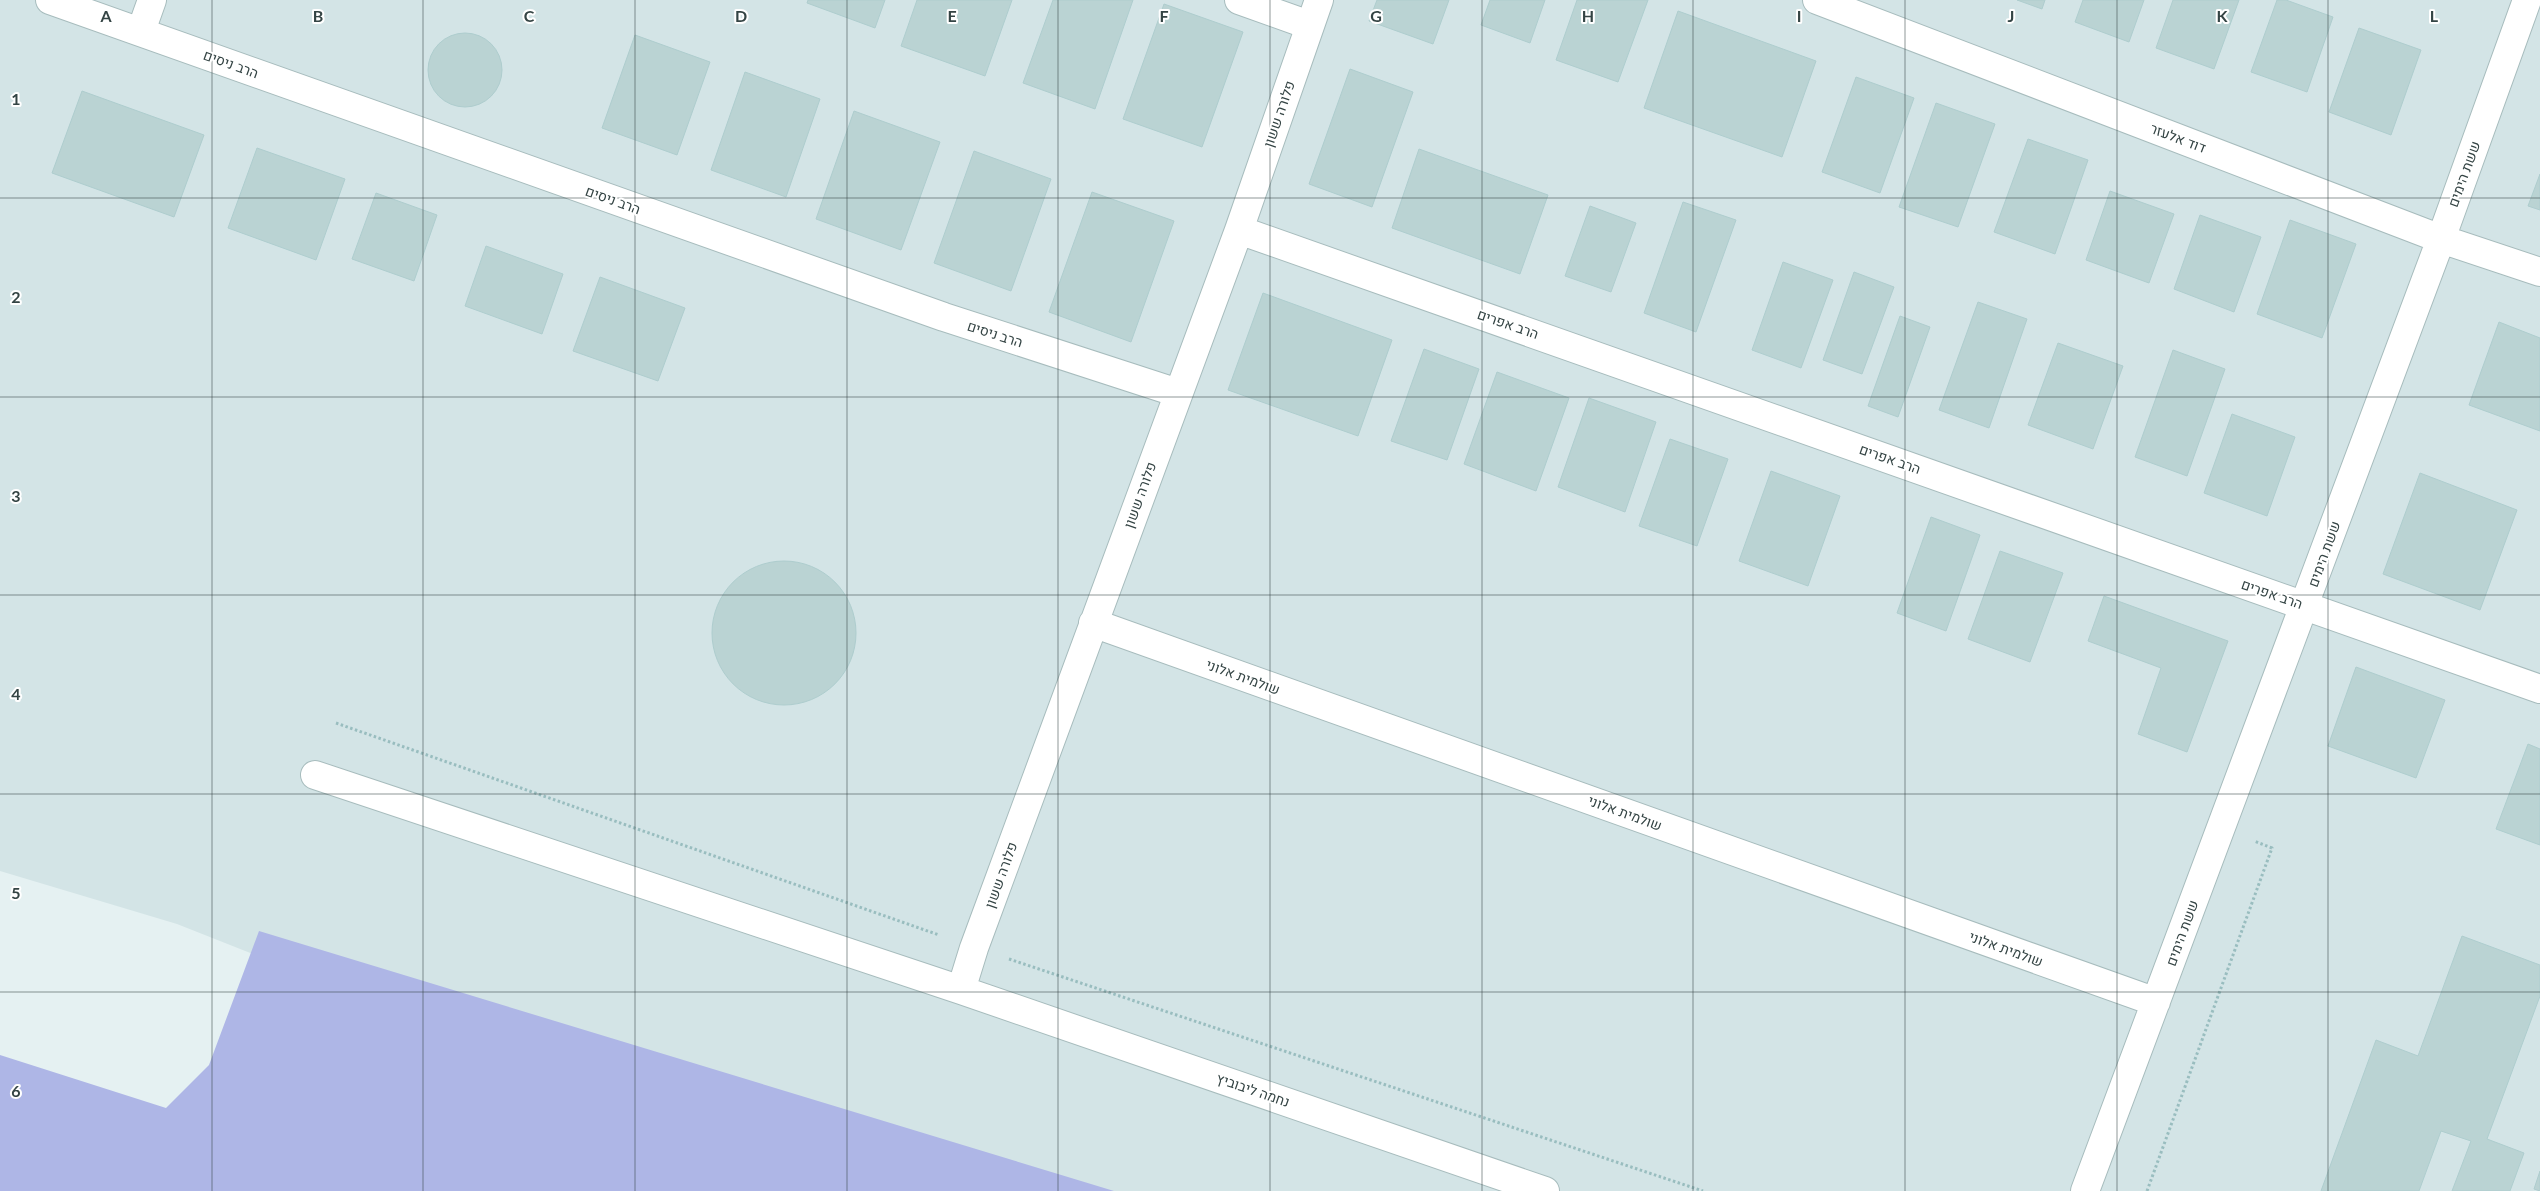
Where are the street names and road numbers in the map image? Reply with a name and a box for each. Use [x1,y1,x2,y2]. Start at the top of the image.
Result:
street label: הרב ניסים [201,46,261,81]
street label: פלורה ששון [1259,78,1298,149]
street label: דוד אלעזר [2148,119,2208,156]
street label: ששת הימים [2444,138,2483,209]
street label: הרב ניסים [583,182,643,217]
street label: הרב אפרים [1475,305,1541,342]
street label: הרב ניסים [965,317,1025,350]
street label: הרב אפרים [1857,440,1923,477]
street label: פלורה ששון [1120,459,1159,530]
street label: ששת הימים [2304,518,2343,589]
street label: הרב אפרים [2239,575,2305,612]
street label: שולמית אלוני [1204,655,1282,698]
street label: שולמית אלוני [1586,791,1664,834]
street label: פלורה ששון [981,839,1020,910]
street label: ששת הימים [2162,897,2201,968]
street label: שולמית אלוני [1967,927,2045,970]
street label: נחמה ליבוביץ [1214,1069,1292,1110]

